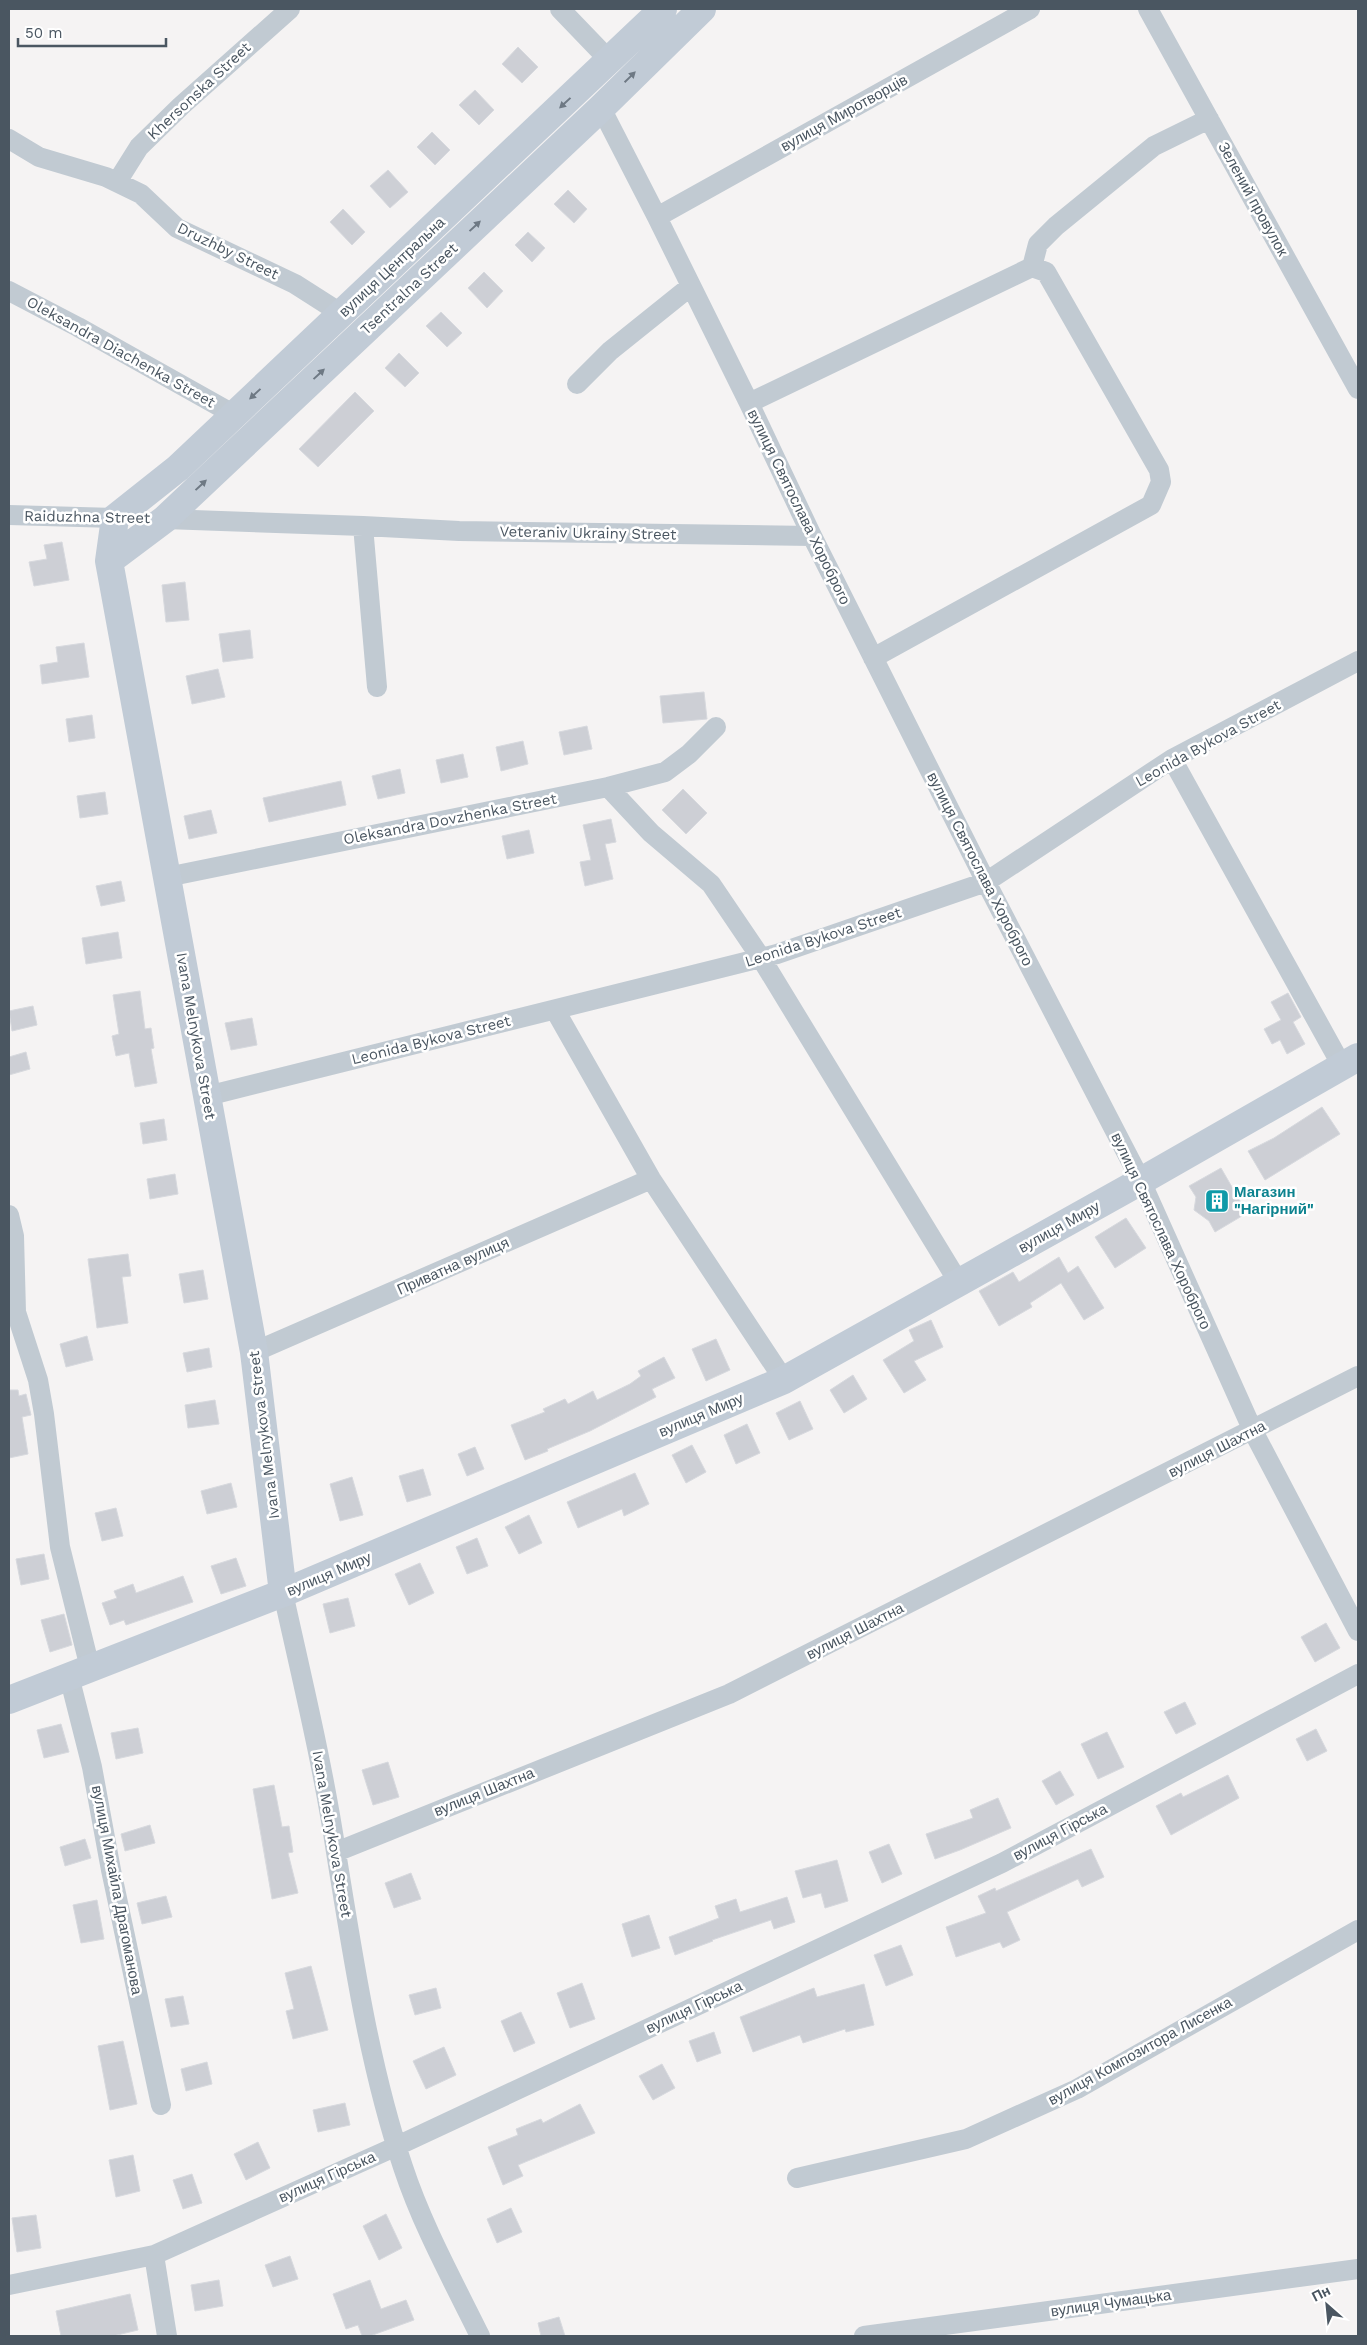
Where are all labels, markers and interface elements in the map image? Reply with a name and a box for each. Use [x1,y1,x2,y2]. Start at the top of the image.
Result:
scale bar [18,15,165,47]
text: 50 m [25,24,62,42]
street label: Khersonska Street [144,38,255,143]
street label: вулиця Миротворців [777,71,911,155]
one-way arrow [624,72,636,84]
one-way arrow [559,97,571,109]
street label: Зелений провулок [1214,139,1292,260]
street label: вулиця Центральна [335,213,449,321]
street label: Druzhby Street [175,219,282,284]
one-way arrow [469,220,481,232]
street label: Tsentralna Street [357,239,462,339]
street label: Oleksandra Diachenka Street [24,293,219,412]
one-way arrow [312,368,324,380]
one-way arrow [249,388,261,400]
street label: вулиця Святослава Хороброго [744,406,854,608]
one-way arrow [194,479,206,491]
street label: Raiduzhna Street [24,507,151,527]
street label: Veteraniv Ukrainy Street [499,522,677,544]
street label: Leonida Bykova Street [1132,695,1284,790]
street label: вулиця Святослава Хороброго [923,769,1037,969]
street label: Oleksandra Dovzhenka Street [342,789,559,849]
street label: Leonida Bykova Street [743,903,904,971]
street label: Ivana Melnykova Street [172,951,220,1122]
street label: Leonida Bykova Street [350,1011,513,1068]
street label: вулиця Святослава Хороброго [1107,1130,1215,1332]
place label: Магазин "Нагірний" [1234,1183,1314,1218]
building icon: Магазин "Нагірний" [1204,1188,1230,1214]
street label: вулиця Миру [1015,1197,1103,1257]
street label: Приватна вулиця [394,1233,512,1299]
street label: Ivana Melnykova Street [245,1349,283,1520]
street label: вулиця Миру [656,1389,747,1441]
street label: вулиця Шахтна [1165,1416,1269,1481]
street label: вулиця Миру [284,1548,375,1600]
street label: вулиця Шахтна [803,1598,907,1663]
street label: Ivana Melnykova Street [308,1749,356,1920]
street label: вулиця Шахтна [431,1763,537,1820]
street label: вулиця Михайла Драгоманова [88,1784,146,1997]
street label: вулиця Гірська [1010,1799,1111,1864]
street label: вулиця Гірська [643,1977,746,2037]
street label: вулиця Композитора Лисенка [1045,1993,1236,2109]
street label: вулиця Гірська [276,2147,379,2206]
north arrow [1302,2280,1352,2330]
text: Пн [1309,2282,1333,2305]
street label: вулиця Чумацька [1050,2286,1173,2320]

